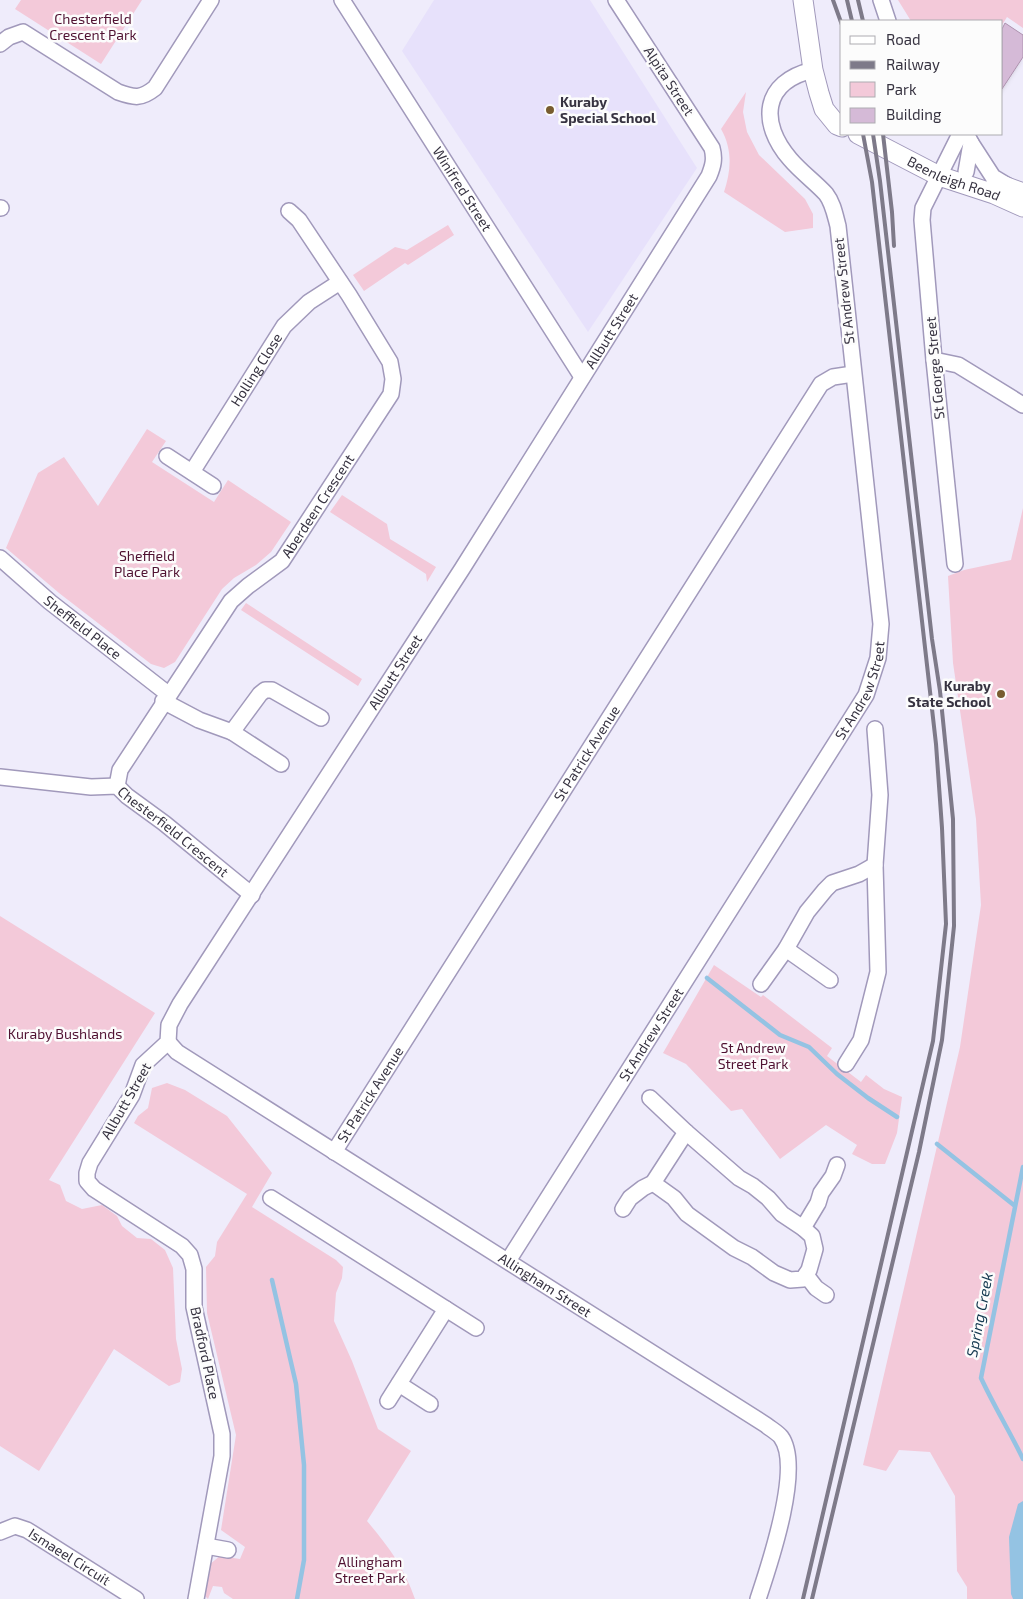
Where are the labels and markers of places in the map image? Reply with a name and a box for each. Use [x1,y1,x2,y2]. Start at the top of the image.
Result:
place label: Kuraby Special School [560,93,656,126]
marker: Kuraby Special School [544,104,556,116]
place label: Kuraby State School [908,677,991,710]
marker: Kuraby State School [995,688,1007,700]

